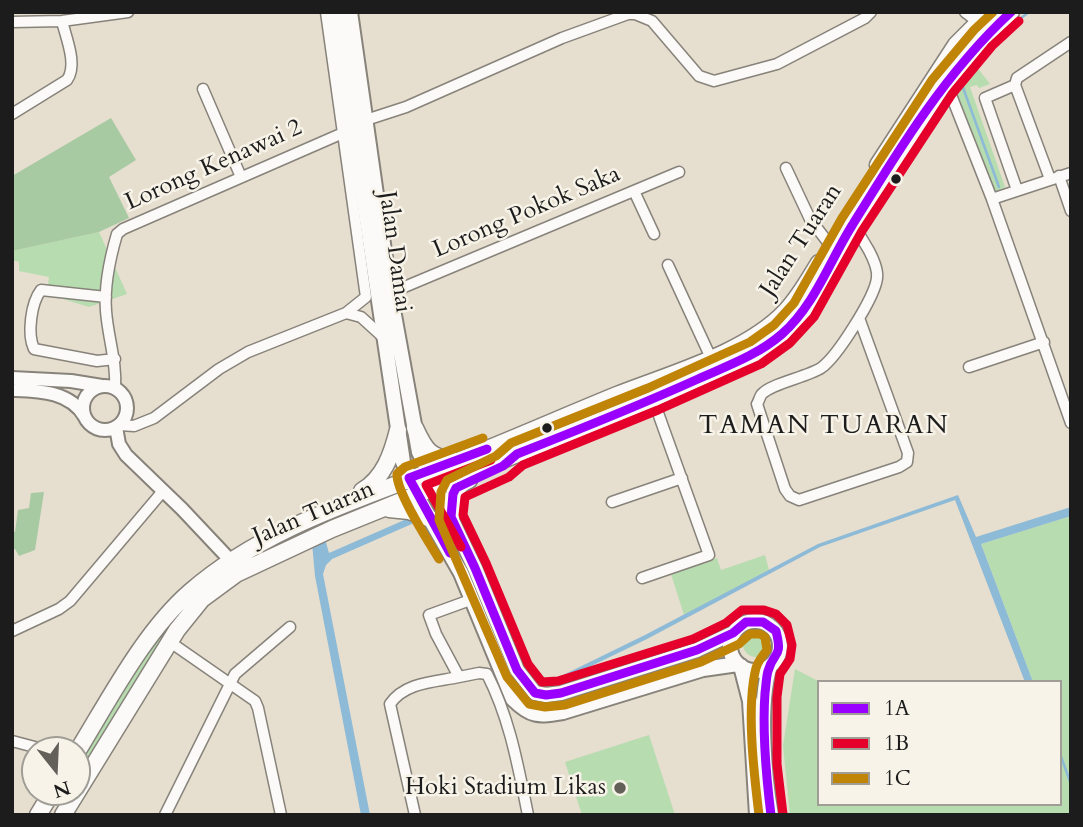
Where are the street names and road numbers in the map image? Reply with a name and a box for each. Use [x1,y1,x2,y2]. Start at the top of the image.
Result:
street label: Lorong Kenawai 2 [121,114,307,218]
street label: Lorong Pokok Saka [429,161,625,265]
street label: Jalan Tuaran [755,179,849,303]
street label: Jalan Damai [371,189,417,315]
street label: Jalan Tuaran [249,476,379,552]

